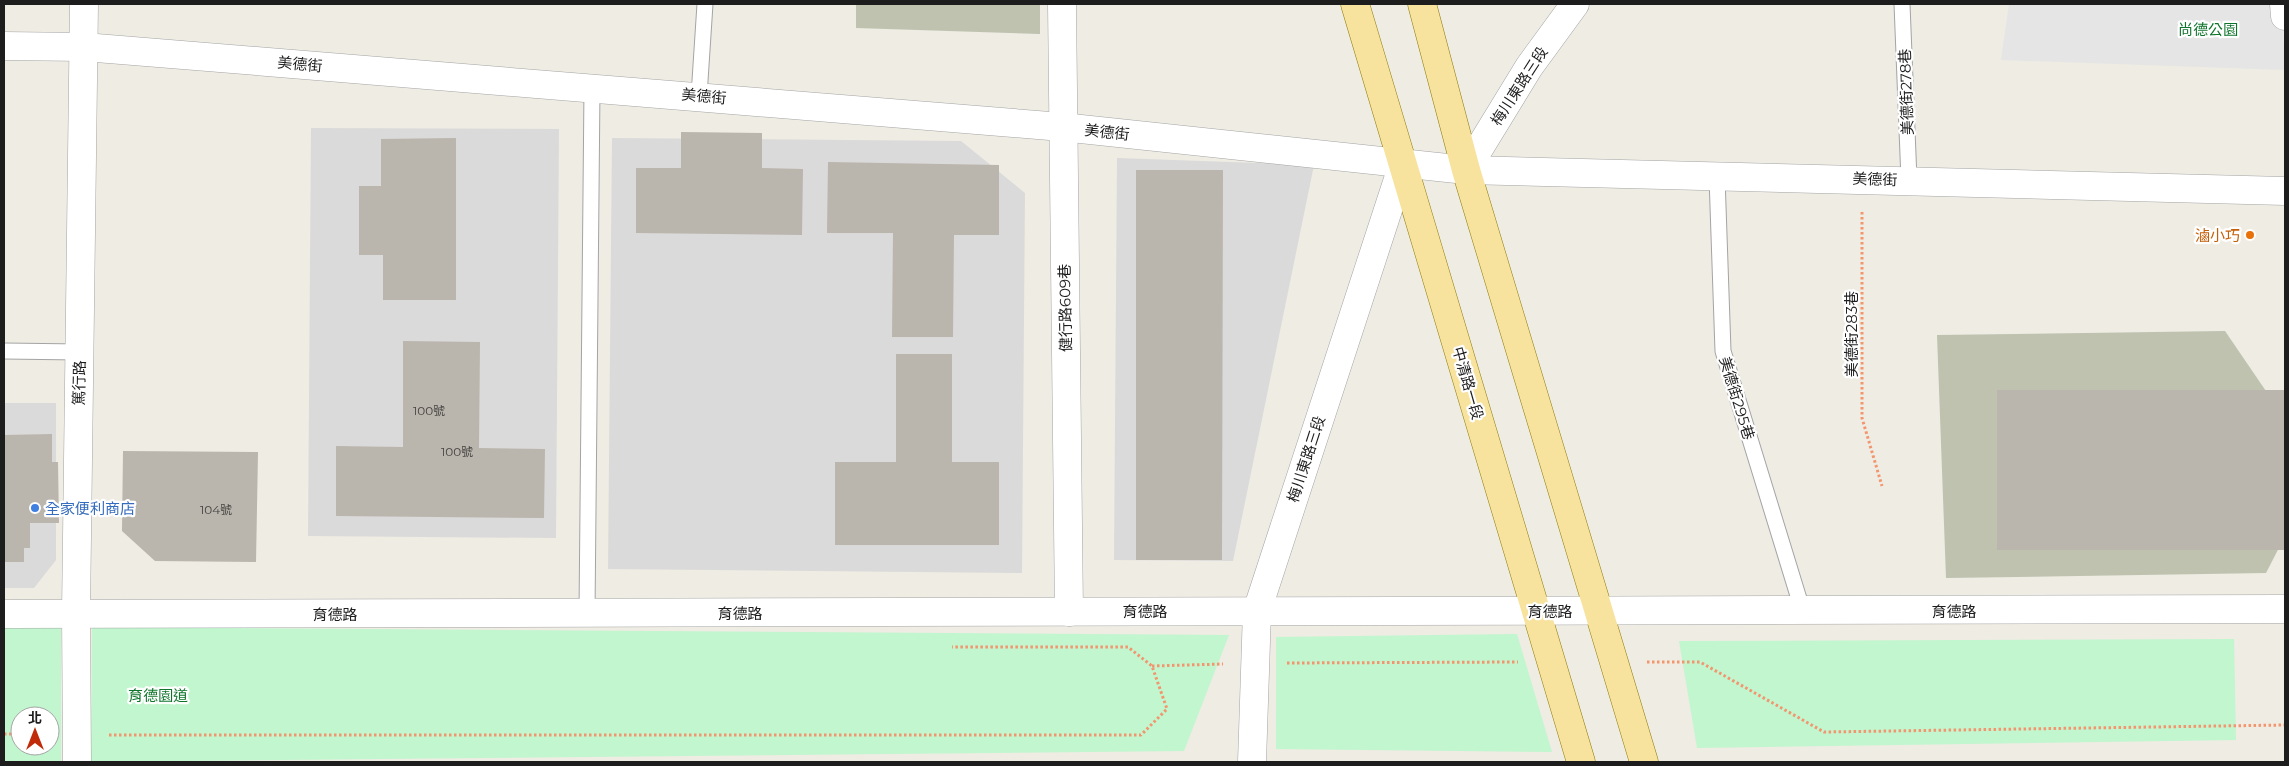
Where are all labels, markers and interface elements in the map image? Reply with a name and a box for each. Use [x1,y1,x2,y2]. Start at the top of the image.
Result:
park label: 尚德公園 [2178,20,2238,39]
street label: 梅川東路三段 [1487,43,1551,129]
street label: 美德街278巷 [1895,48,1917,136]
street label: 美德街 [277,53,323,75]
street label: 美德街 [681,85,727,107]
street label: 美德街 [1084,120,1130,144]
street label: 美德街 [1852,169,1898,189]
place label: 滷小巧 [2195,226,2240,245]
marker: 滷小巧 [2244,229,2256,241]
street label: 健行路609巷 [1055,264,1075,352]
street label: 美德街283巷 [1842,291,1861,377]
street label: 中清路一段 [1449,344,1487,422]
street label: 美德街295巷 [1715,354,1759,442]
street label: 篤行路 [69,360,89,406]
house number: 100號 [413,403,445,418]
street label: 梅川東路三段 [1283,413,1329,505]
house number: 100號 [441,444,473,459]
place label: 全家便利商店 [45,499,135,518]
marker: 全家便利商店 [29,502,41,514]
house number: 104號 [200,502,232,517]
street label: 育德路 [1122,602,1168,621]
street label: 育德路 [1527,602,1573,621]
street label: 育德路 [1931,602,1977,621]
street label: 育德路 [717,604,763,623]
street label: 育德路 [312,605,358,624]
park label: 育德園道 [128,686,188,705]
north arrow [10,706,60,756]
text: 北 [28,709,42,727]

